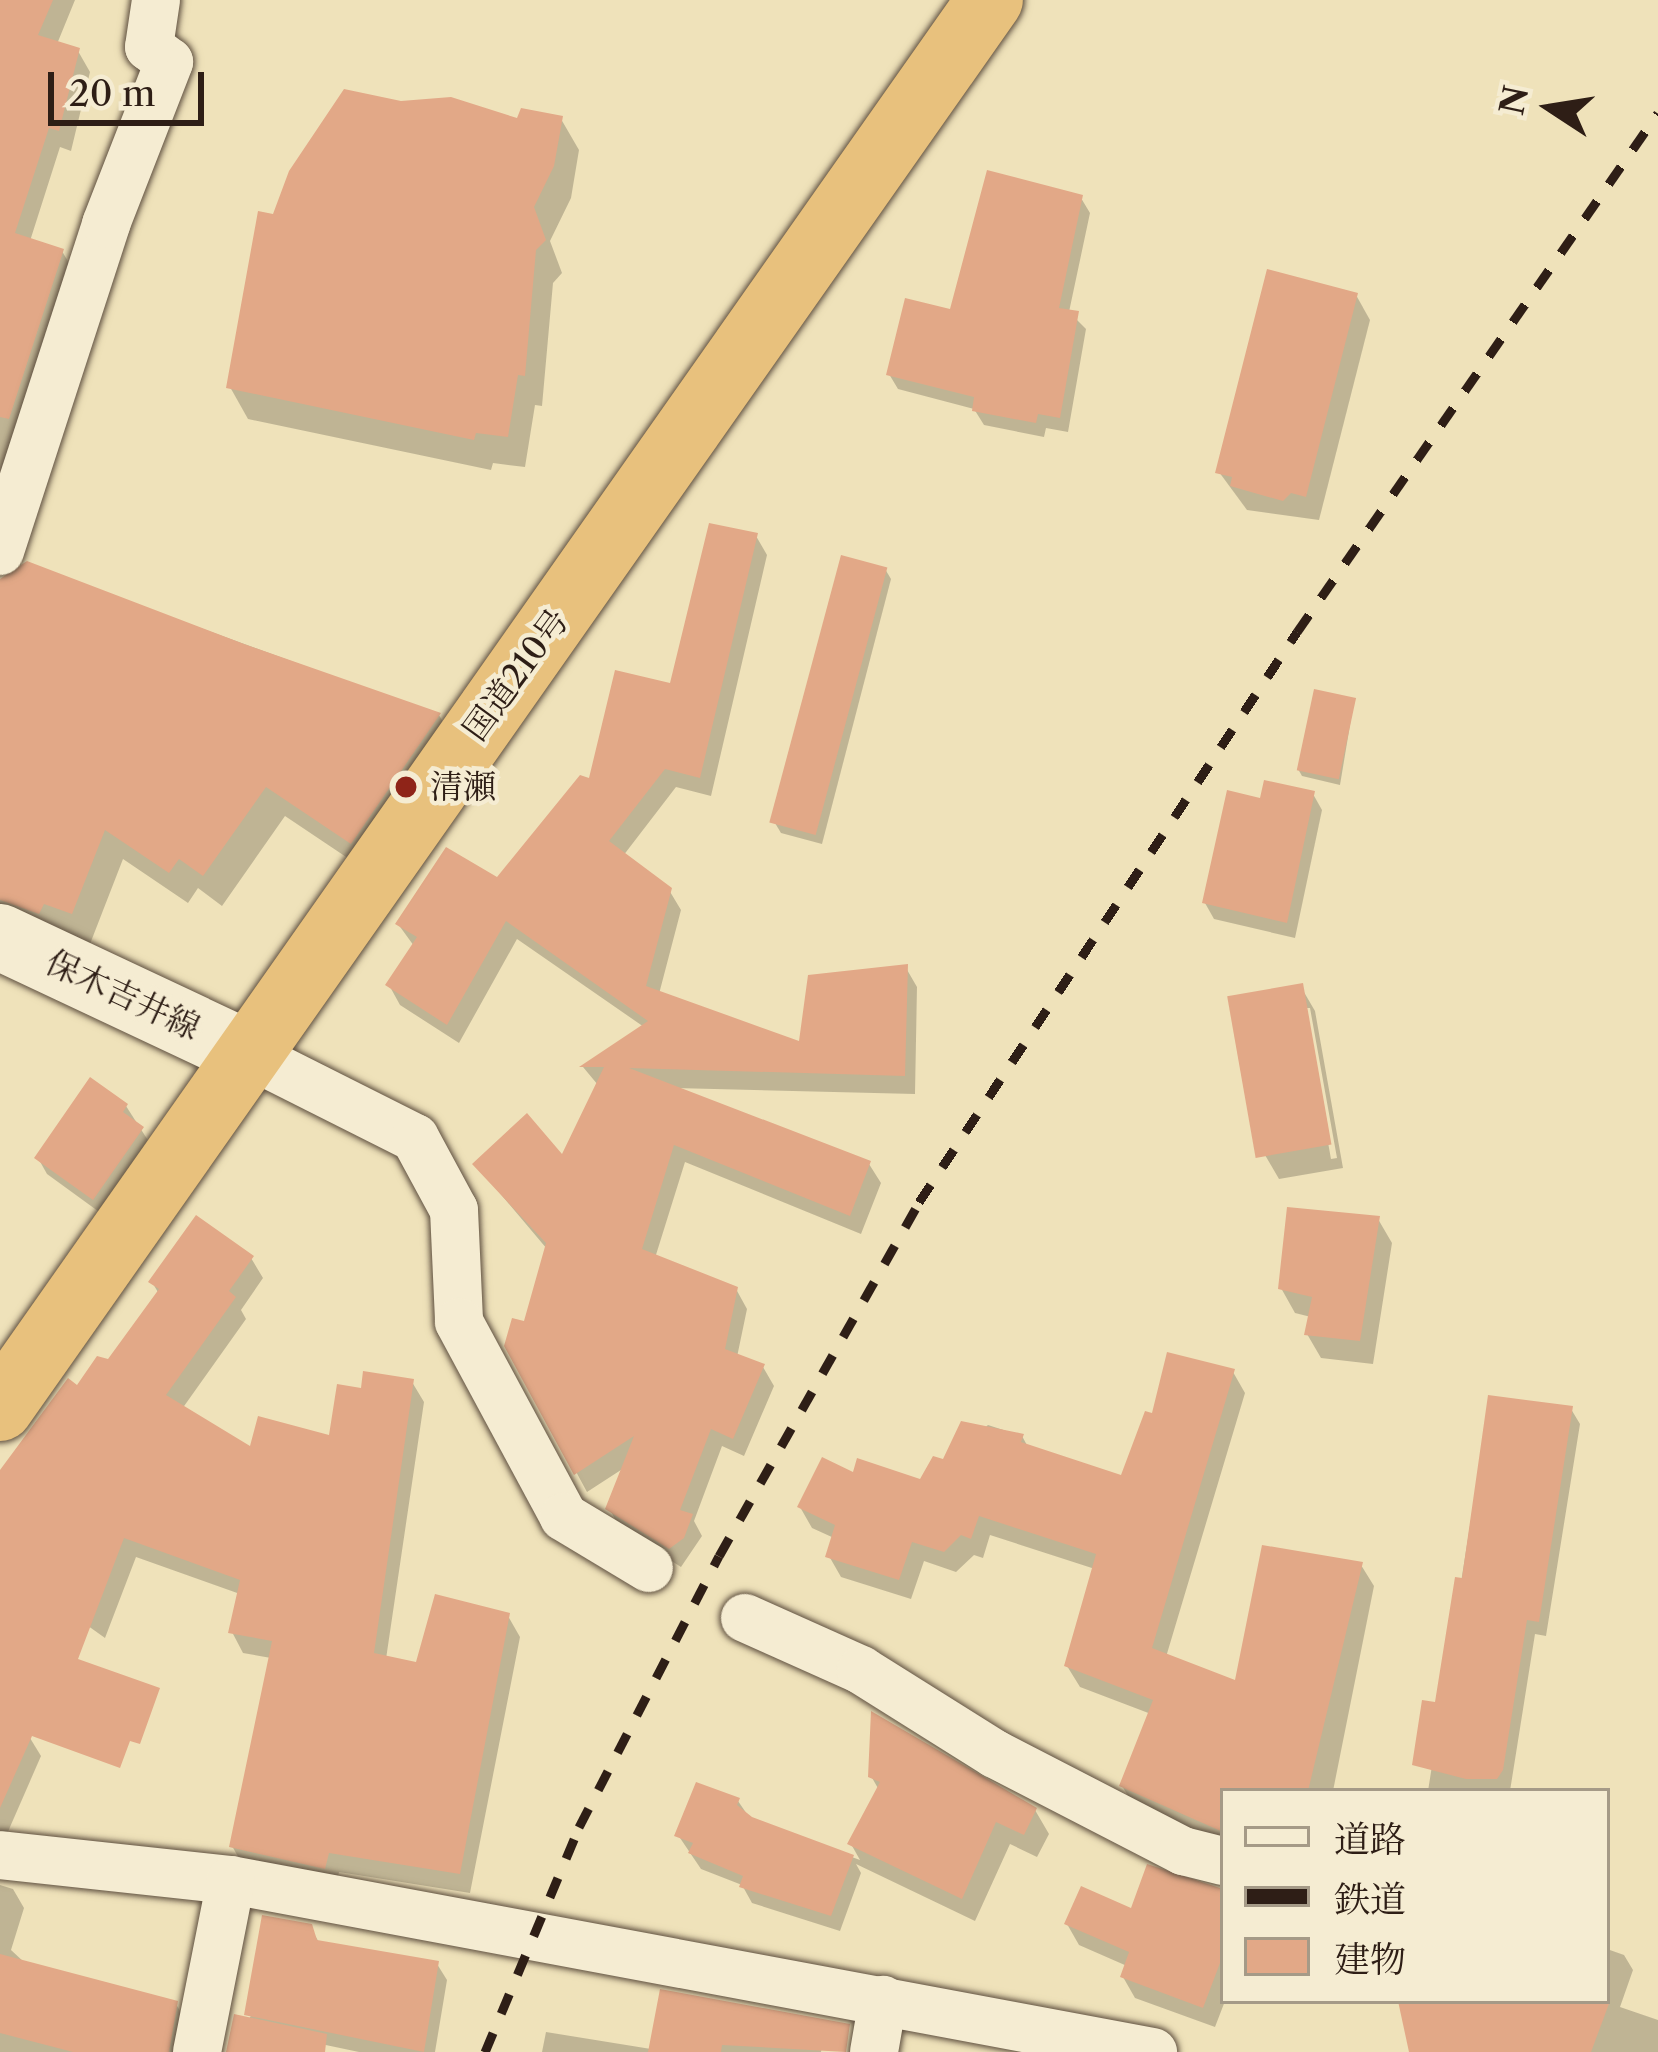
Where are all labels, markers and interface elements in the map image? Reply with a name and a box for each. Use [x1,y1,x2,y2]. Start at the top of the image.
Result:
scale bar [54,48,210,122]
north arrow [1490,48,1610,168]
text: 20 m [69,71,156,115]
text: N [1491,82,1537,119]
street label: 国道210号 [455,602,577,748]
place label: 清瀬 [430,767,496,807]
marker: 清瀬 [393,774,419,800]
street label: 保木吉井線 [40,942,206,1048]
legend [1220,1788,1610,2004]
text: 道路 [1334,1817,1406,1861]
text: 鉄道 [1334,1877,1406,1921]
text: 建物 [1334,1937,1406,1981]

